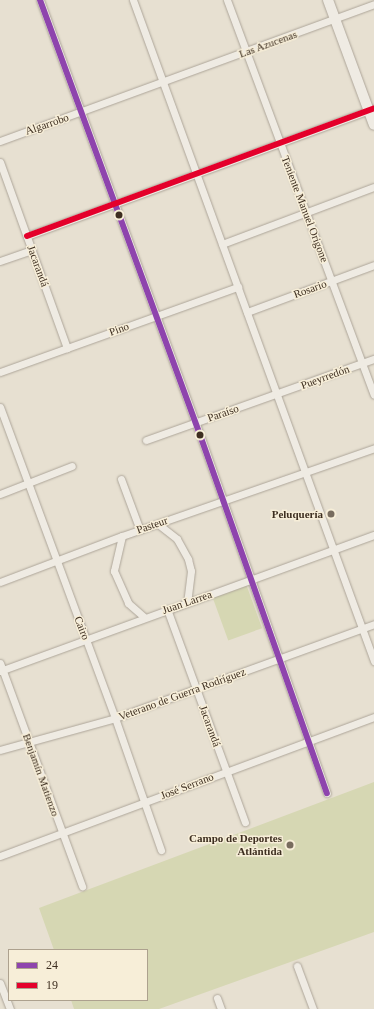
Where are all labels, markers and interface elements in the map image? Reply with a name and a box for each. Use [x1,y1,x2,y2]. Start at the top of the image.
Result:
street label: Las Azucenas [237,27,299,61]
street label: Algarrobo [23,110,71,138]
street label: Teniente Manuel Origone [279,154,331,264]
unlabelled marker [114,210,124,220]
street label: Jacarandá [24,243,52,289]
street label: Rosario [292,277,328,301]
street label: Pino [107,319,131,339]
street label: Pueyrredón [299,362,351,392]
street label: Paraíso [206,401,240,425]
unlabelled marker [195,430,205,440]
place label: Peluquería [272,507,323,521]
marker: Peluquería [326,509,336,519]
street label: Pasteur [135,513,169,537]
street label: Juan Larrea [160,587,214,617]
street label: Cairo [71,614,93,642]
street label: Veterano de Guerra Rodríguez [117,665,247,723]
street label: Jacarandá [196,703,224,749]
street label: Benjamín Matienzo [20,732,62,818]
street label: José Serrano [159,770,215,802]
place label: Campo de Deportes Atlántida [189,832,282,858]
marker: Campo de Deportes Atlántida [285,840,295,850]
legend [8,949,148,1001]
text: 24 [46,958,58,972]
text: 19 [46,978,58,992]

